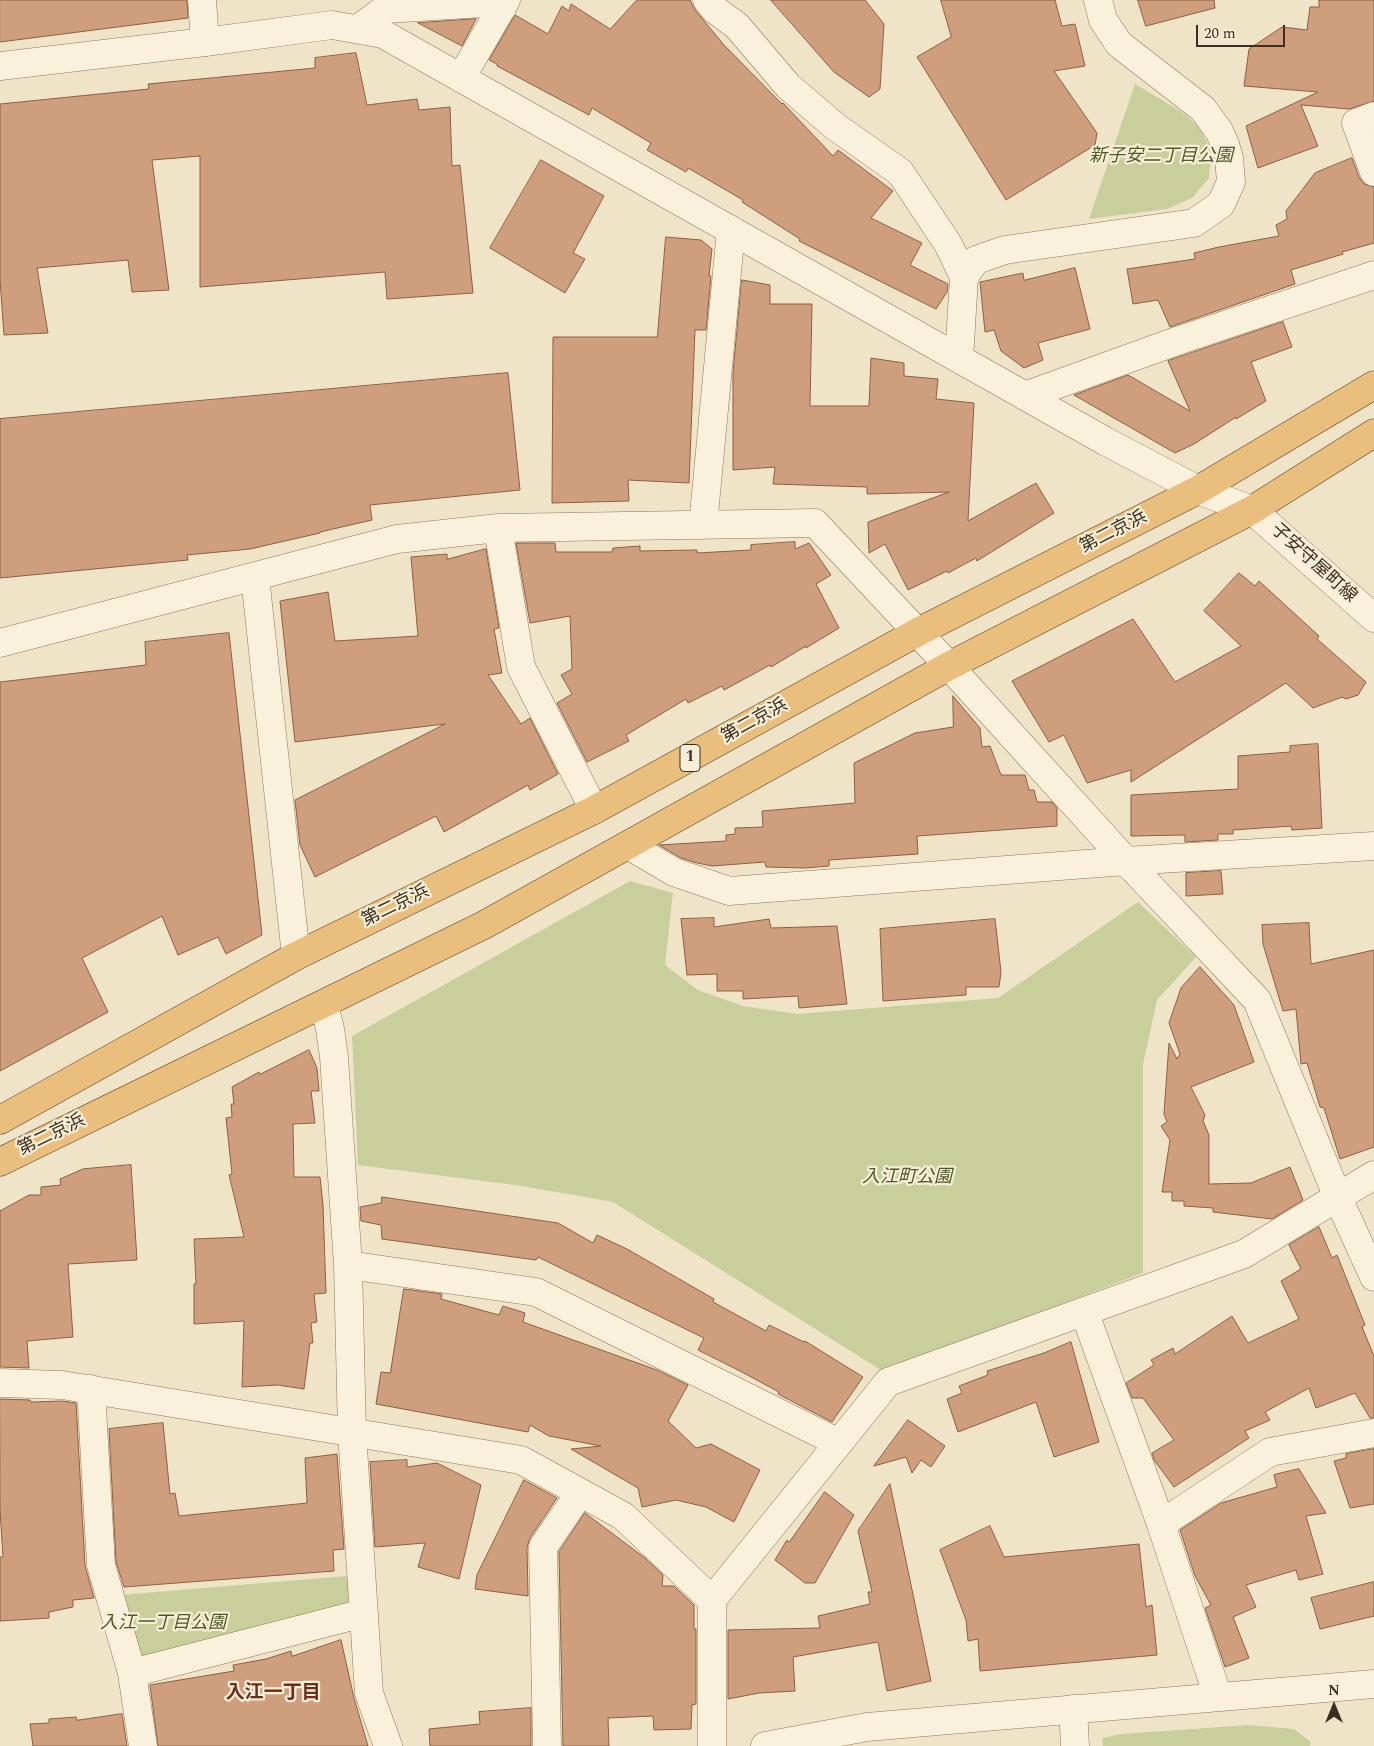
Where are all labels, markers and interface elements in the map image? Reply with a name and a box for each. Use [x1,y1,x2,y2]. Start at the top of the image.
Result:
scale bar [1199,15,1288,47]
text: 20 m [1204,22,1236,45]
park label: 新子安二丁目公園 [1089,146,1233,168]
street label: 第二京浜 [1077,507,1151,559]
street label: 子安守屋町線 [1266,520,1360,608]
street label: 第二京浜 [718,695,792,749]
road number: 1 [680,744,700,771]
street label: 第二京浜 [359,882,433,932]
street label: 第二京浜 [15,1111,89,1161]
park label: 入江町公園 [862,1167,952,1189]
park label: 入江一丁目公園 [100,1613,226,1635]
text: N [1328,1680,1340,1701]
north arrow [1309,1681,1359,1731]
district label: 入江一丁目 [226,1683,320,1705]

